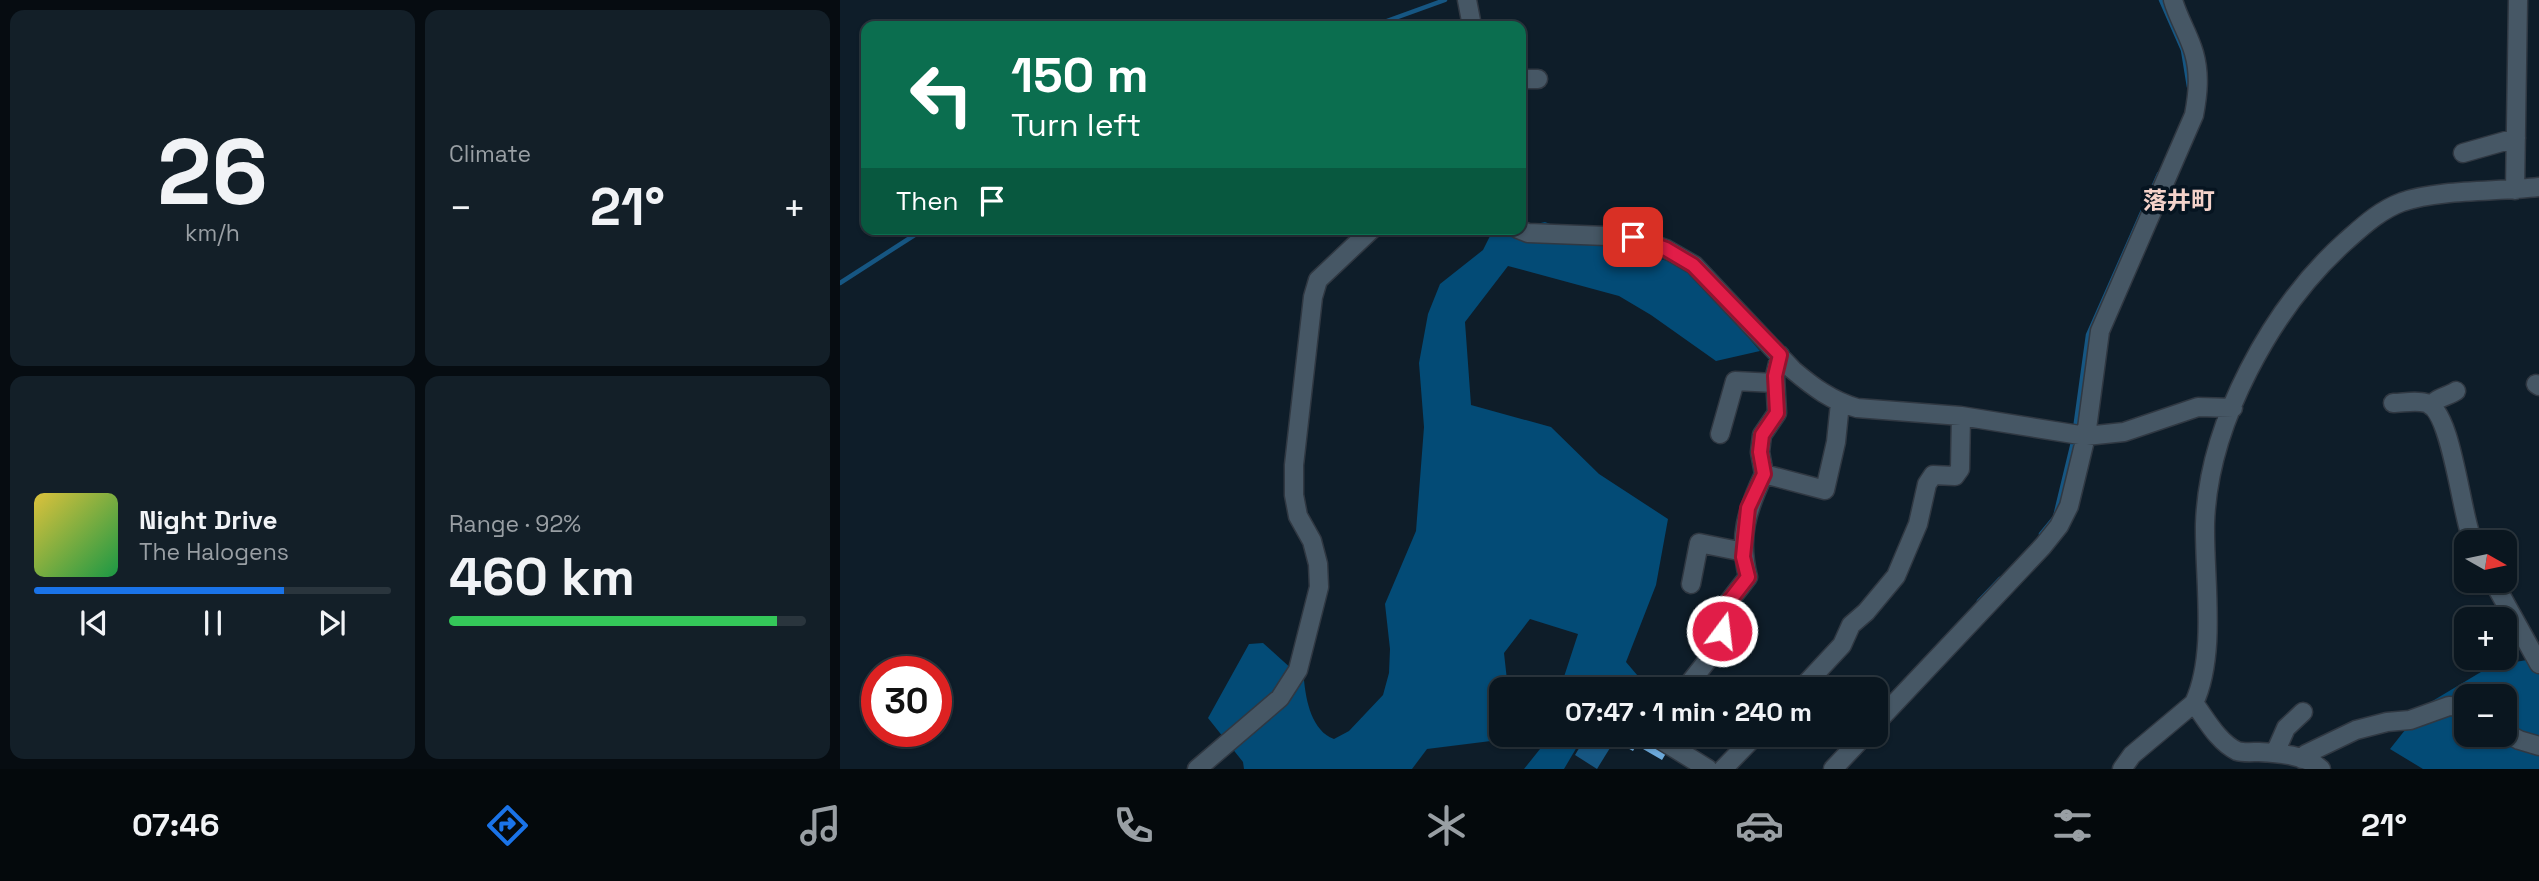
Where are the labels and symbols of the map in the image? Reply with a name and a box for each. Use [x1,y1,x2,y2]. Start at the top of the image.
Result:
district label: 落井町 [2143,185,2215,216]
pin [1603,207,1663,267]
north arrow [2454,530,2516,593]
position arrow [1685,594,1759,668]
speed limit sign: 30 [861,656,952,747]

